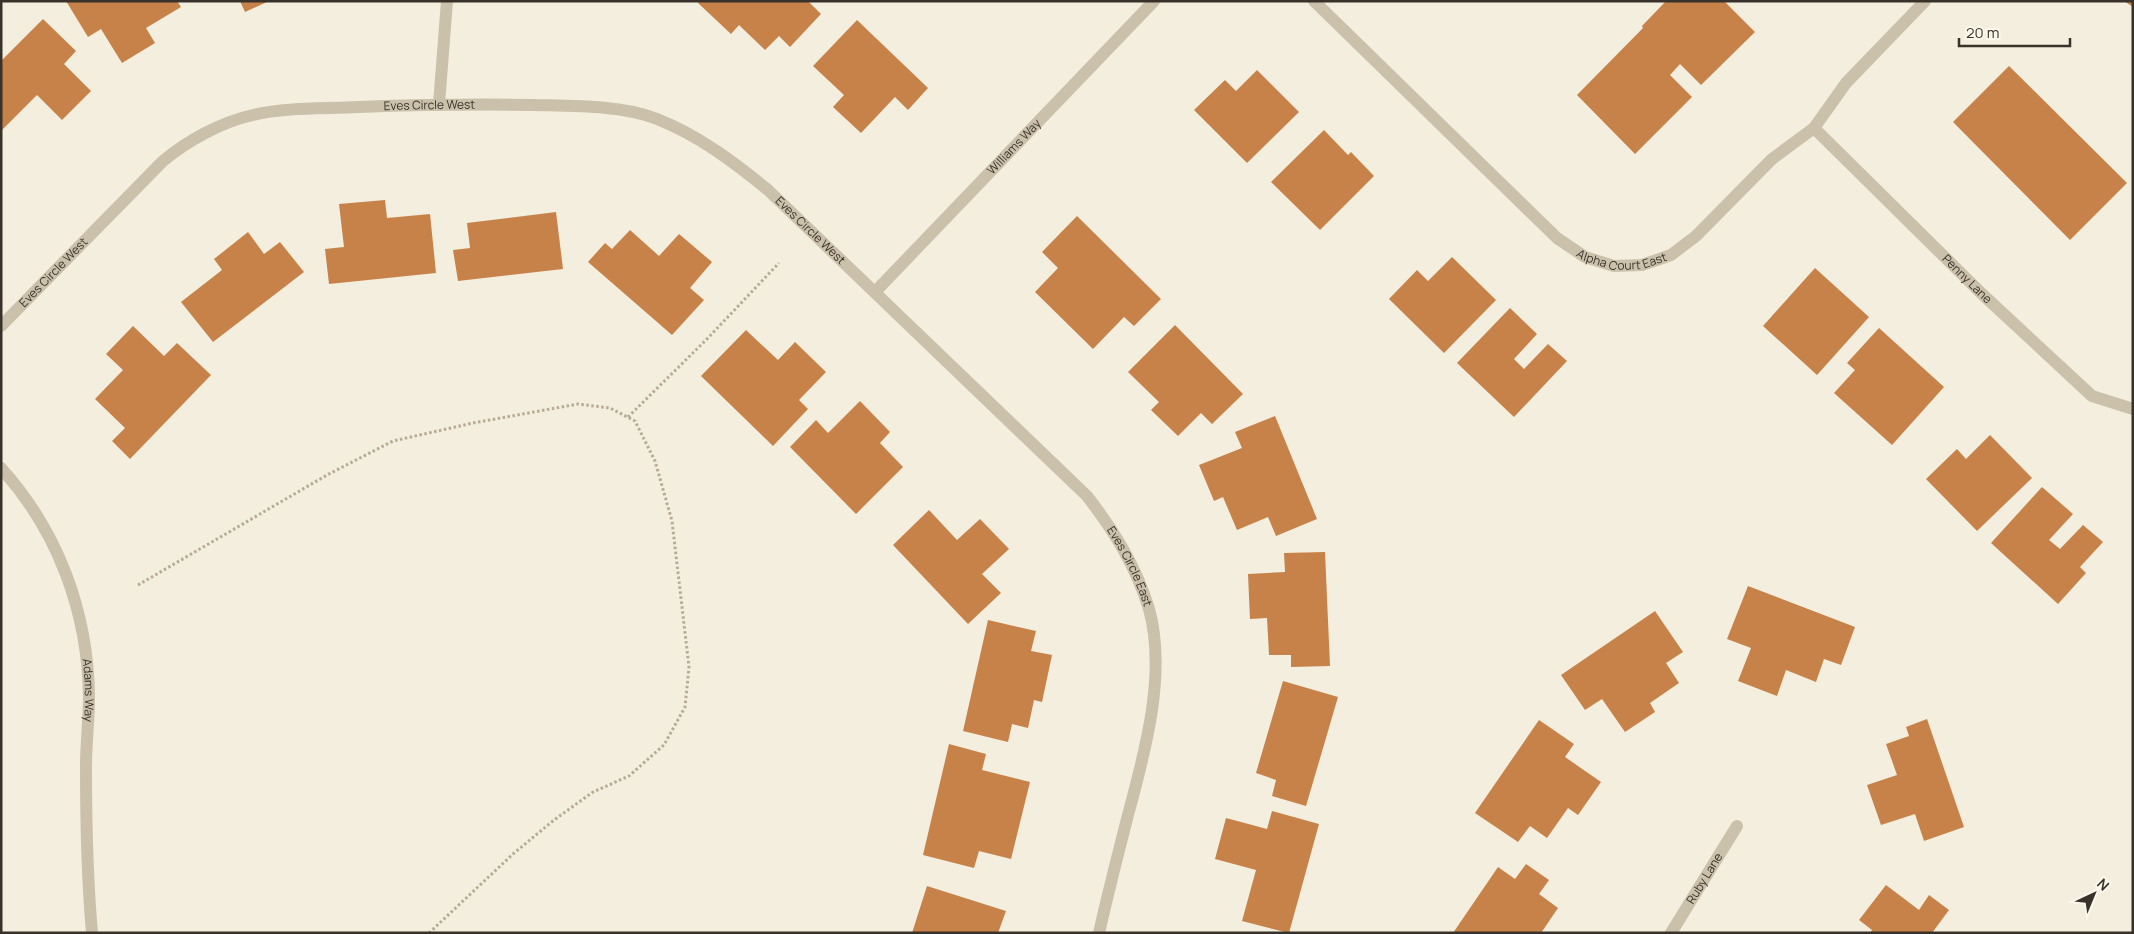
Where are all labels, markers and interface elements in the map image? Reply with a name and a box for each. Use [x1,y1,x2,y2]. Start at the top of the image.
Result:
scale bar [1959,15,2070,47]
text: 20 m [1966,22,1999,43]
street label: Eves Circle West [383,96,475,114]
street label: Williams Way [983,115,1045,178]
street label: Eves Circle West [772,192,850,268]
street label: Eves Circle West [15,233,91,311]
street label: Alpha Court East [1573,245,1669,275]
street label: Penny Lane [1939,250,1996,307]
street label: Eves Circle East [1103,523,1157,608]
street label: Adams Way [79,658,98,723]
street label: Ruby Lane [1682,849,1726,907]
north arrow [2069,869,2119,919]
text: N [2093,874,2114,895]

